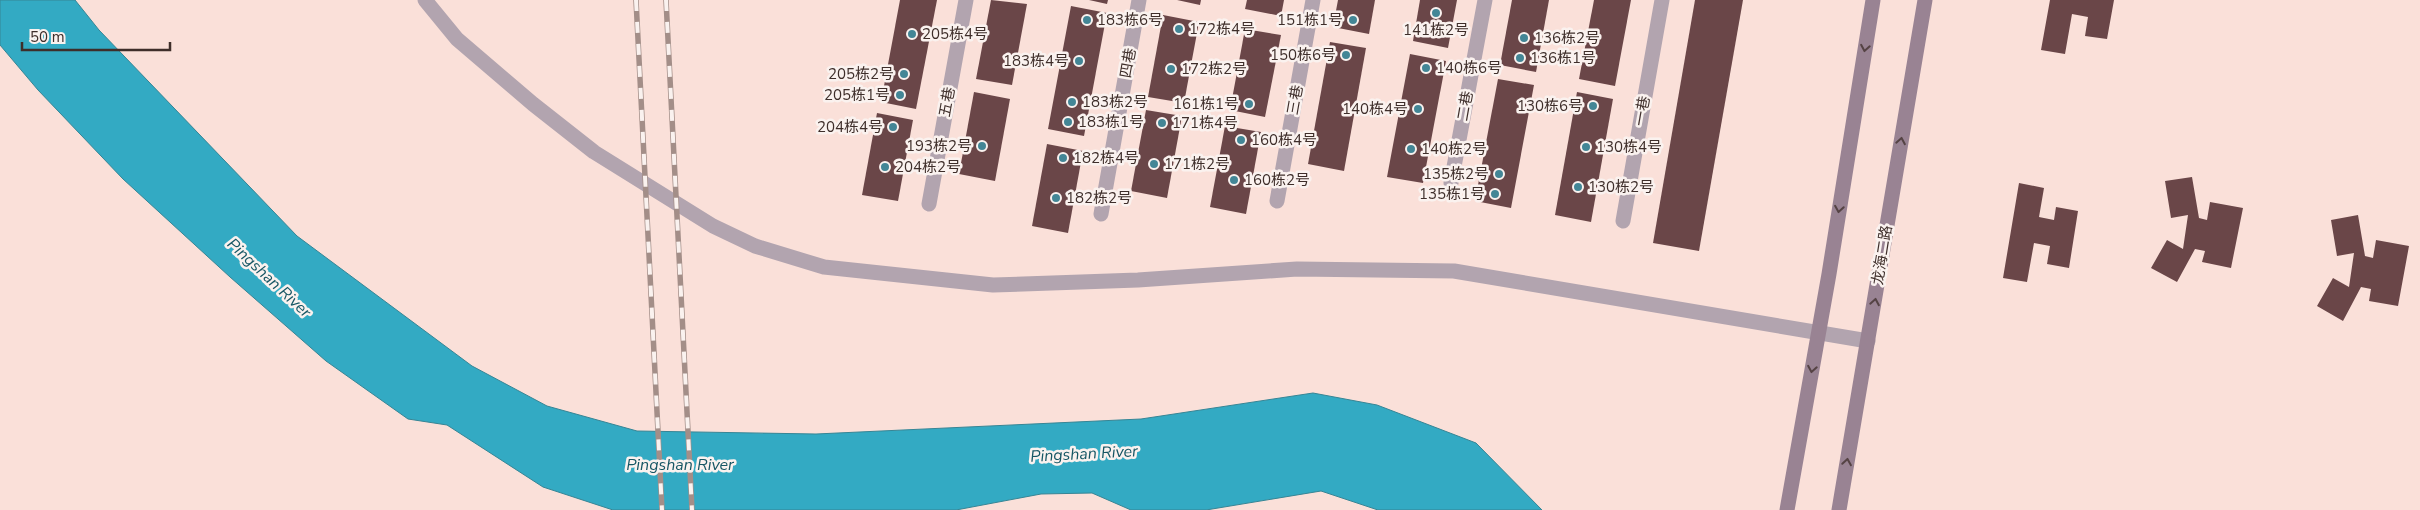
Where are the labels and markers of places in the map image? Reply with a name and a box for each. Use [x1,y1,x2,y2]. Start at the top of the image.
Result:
marker: 141栋2号 [1430,7,1442,19]
place label: 183栋6号 [1097,10,1163,30]
place label: 151栋1号 [1277,10,1343,30]
marker: 183栋6号 [1081,14,1093,26]
marker: 151栋1号 [1347,14,1359,26]
place label: 172栋4号 [1189,19,1255,39]
place label: 141栋2号 [1403,20,1469,40]
marker: 172栋4号 [1173,23,1185,35]
place label: 205栋4号 [922,24,988,44]
marker: 205栋4号 [906,28,918,40]
place label: 136栋2号 [1534,28,1600,48]
marker: 136栋2号 [1518,32,1530,44]
place label: 150栋6号 [1270,45,1336,65]
place label: 136栋1号 [1530,48,1596,68]
marker: 150栋6号 [1340,49,1352,61]
place label: 183栋4号 [1003,51,1069,71]
marker: 136栋1号 [1514,52,1526,64]
marker: 183栋4号 [1073,55,1085,67]
place label: 140栋6号 [1436,58,1502,78]
place label: 172栋2号 [1181,59,1247,79]
marker: 140栋6号 [1420,62,1432,74]
marker: 172栋2号 [1165,63,1177,75]
place label: 205栋2号 [828,64,894,84]
marker: 205栋2号 [898,68,910,80]
place label: 205栋1号 [824,85,890,105]
marker: 205栋1号 [894,89,906,101]
place label: 183栋2号 [1082,92,1148,112]
place label: 161栋1号 [1173,94,1239,114]
marker: 183栋2号 [1066,96,1078,108]
place label: 130栋6号 [1517,96,1583,116]
marker: 161栋1号 [1243,98,1255,110]
place label: 140栋4号 [1342,99,1408,119]
marker: 130栋6号 [1587,100,1599,112]
marker: 140栋4号 [1412,103,1424,115]
place label: 183栋1号 [1078,112,1144,132]
place label: 171栋4号 [1172,113,1238,133]
marker: 183栋1号 [1062,116,1074,128]
place label: 204栋4号 [817,117,883,137]
marker: 171栋4号 [1156,117,1168,129]
marker: 204栋4号 [887,121,899,133]
place label: 160栋4号 [1251,130,1317,150]
marker: 160栋4号 [1235,134,1247,146]
place label: 193栋2号 [906,136,972,156]
place label: 130栋4号 [1596,137,1662,157]
place label: 140栋2号 [1421,139,1487,159]
marker: 193栋2号 [976,140,988,152]
marker: 130栋4号 [1580,141,1592,153]
marker: 140栋2号 [1405,143,1417,155]
place label: 182栋4号 [1073,148,1139,168]
marker: 182栋4号 [1057,152,1069,164]
place label: 171栋2号 [1164,154,1230,174]
place label: 204栋2号 [895,157,961,177]
marker: 171栋2号 [1148,158,1160,170]
marker: 204栋2号 [879,161,891,173]
place label: 135栋2号 [1423,164,1489,184]
marker: 135栋2号 [1493,168,1505,180]
place label: 160栋2号 [1244,170,1310,190]
marker: 160栋2号 [1228,174,1240,186]
place label: 130栋2号 [1588,177,1654,197]
marker: 130栋2号 [1572,181,1584,193]
place label: 135栋1号 [1419,184,1485,204]
place label: 182栋2号 [1066,188,1132,208]
marker: 135栋1号 [1489,188,1501,200]
marker: 182栋2号 [1050,192,1062,204]

